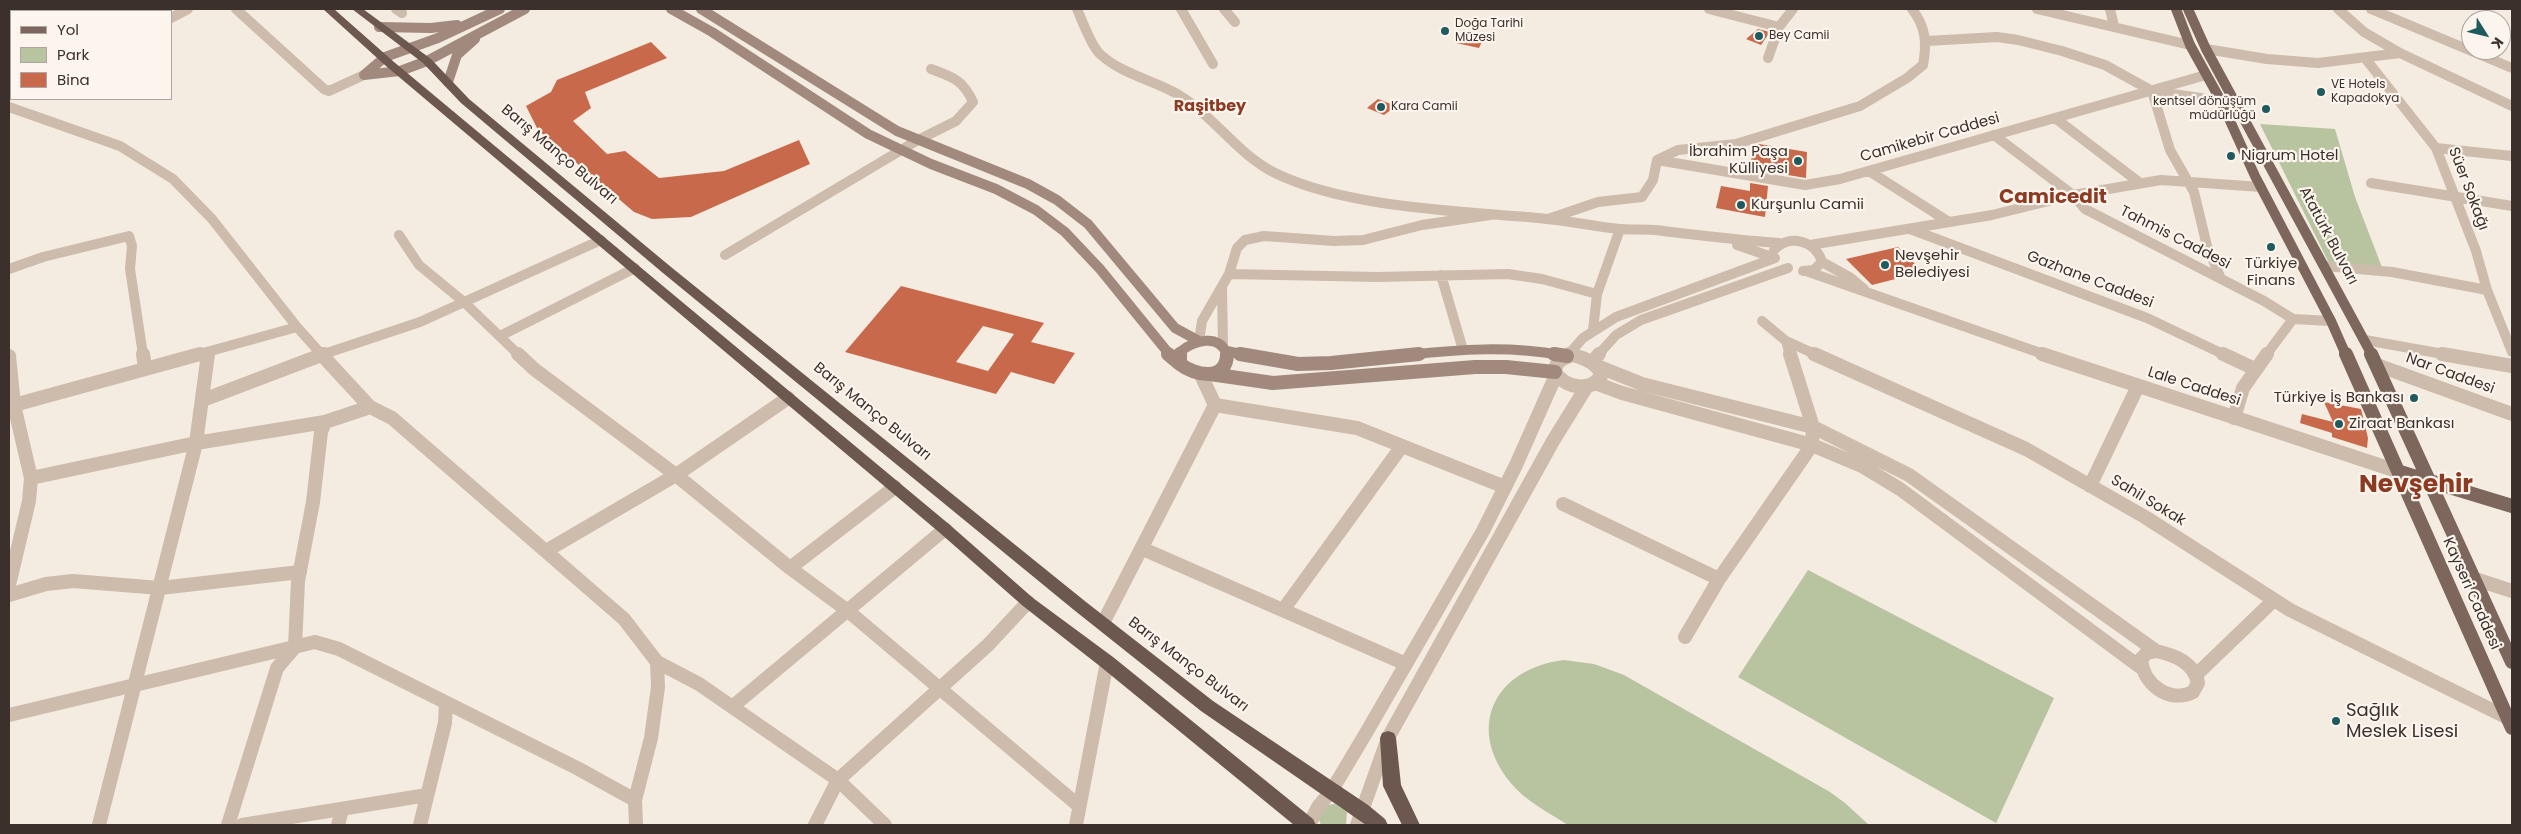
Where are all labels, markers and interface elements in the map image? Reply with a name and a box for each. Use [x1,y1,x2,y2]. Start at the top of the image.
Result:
legend [10,10,172,100]
north arrow [2461,10,2511,60]
place label: Doğa Tarihi Müzesi [1455,17,1523,45]
text: Yol [57,19,79,40]
marker: Doğa Tarihi Müzesi [1439,25,1451,37]
place label: Bey Camii [1769,29,1829,43]
marker: Bey Camii [1753,30,1765,42]
text: K [2486,33,2508,53]
text: Park [57,44,89,65]
text: Bina [57,69,90,90]
place label: VE Hotels Kapadokya [2331,78,2399,106]
marker: VE Hotels Kapadokya [2315,86,2327,98]
place label: kentsel dönüşüm müdürlüğü [2153,95,2256,123]
district label: Raşitbey [1174,97,1246,117]
place label: Kara Camii [1391,100,1458,114]
street label: Barış Manço Bulvarı [497,101,621,209]
marker: Kara Camii [1375,101,1387,113]
marker: kentsel dönüşüm müdürlüğü [2260,103,2272,115]
street label: Camikebir Caddesi [1858,109,2002,167]
place label: İbrahim Paşa Külliyesi [1689,143,1788,178]
street label: Süer Sokağı [2444,145,2492,233]
place label: Nigrum Hotel [2241,147,2338,165]
marker: Nigrum Hotel [2225,150,2237,162]
marker: İbrahim Paşa Külliyesi [1792,155,1804,167]
street label: Atatürk Bulvarı [2295,184,2361,288]
district label: Camicedit [1999,186,2107,210]
place label: Kurşunlu Camii [1751,196,1864,214]
marker: Kurşunlu Camii [1735,199,1747,211]
street label: Tahmis Caddesi [2117,202,2233,274]
marker: Türkiye Finans [2265,241,2277,253]
place label: Nevşehir Belediyesi [1895,247,1970,282]
street label: Gazhane Caddesi [2024,248,2156,312]
place label: Türkiye Finans [2245,255,2297,290]
marker: Nevşehir Belediyesi [1879,259,1891,271]
street label: Nar Caddesi [2403,350,2497,398]
street label: Barış Manço Bulvarı [810,359,934,465]
street label: Lale Caddesi [2145,364,2243,410]
place label: Türkiye İş Bankası [2274,389,2404,407]
marker: Türkiye İş Bankası [2408,392,2420,404]
place label: Ziraat Bankası [2349,415,2454,433]
marker: Ziraat Bankası [2333,418,2345,430]
district label: Nevşehir [2359,471,2473,501]
street label: Sahil Sokak [2107,472,2189,530]
street label: Kayseri Caddesi [2438,535,2504,653]
street label: Barış Manço Bulvarı [1124,614,1252,716]
place label: Sağlık Meslek Lisesi [2346,700,2458,742]
marker: Sağlık Meslek Lisesi [2330,715,2342,727]

